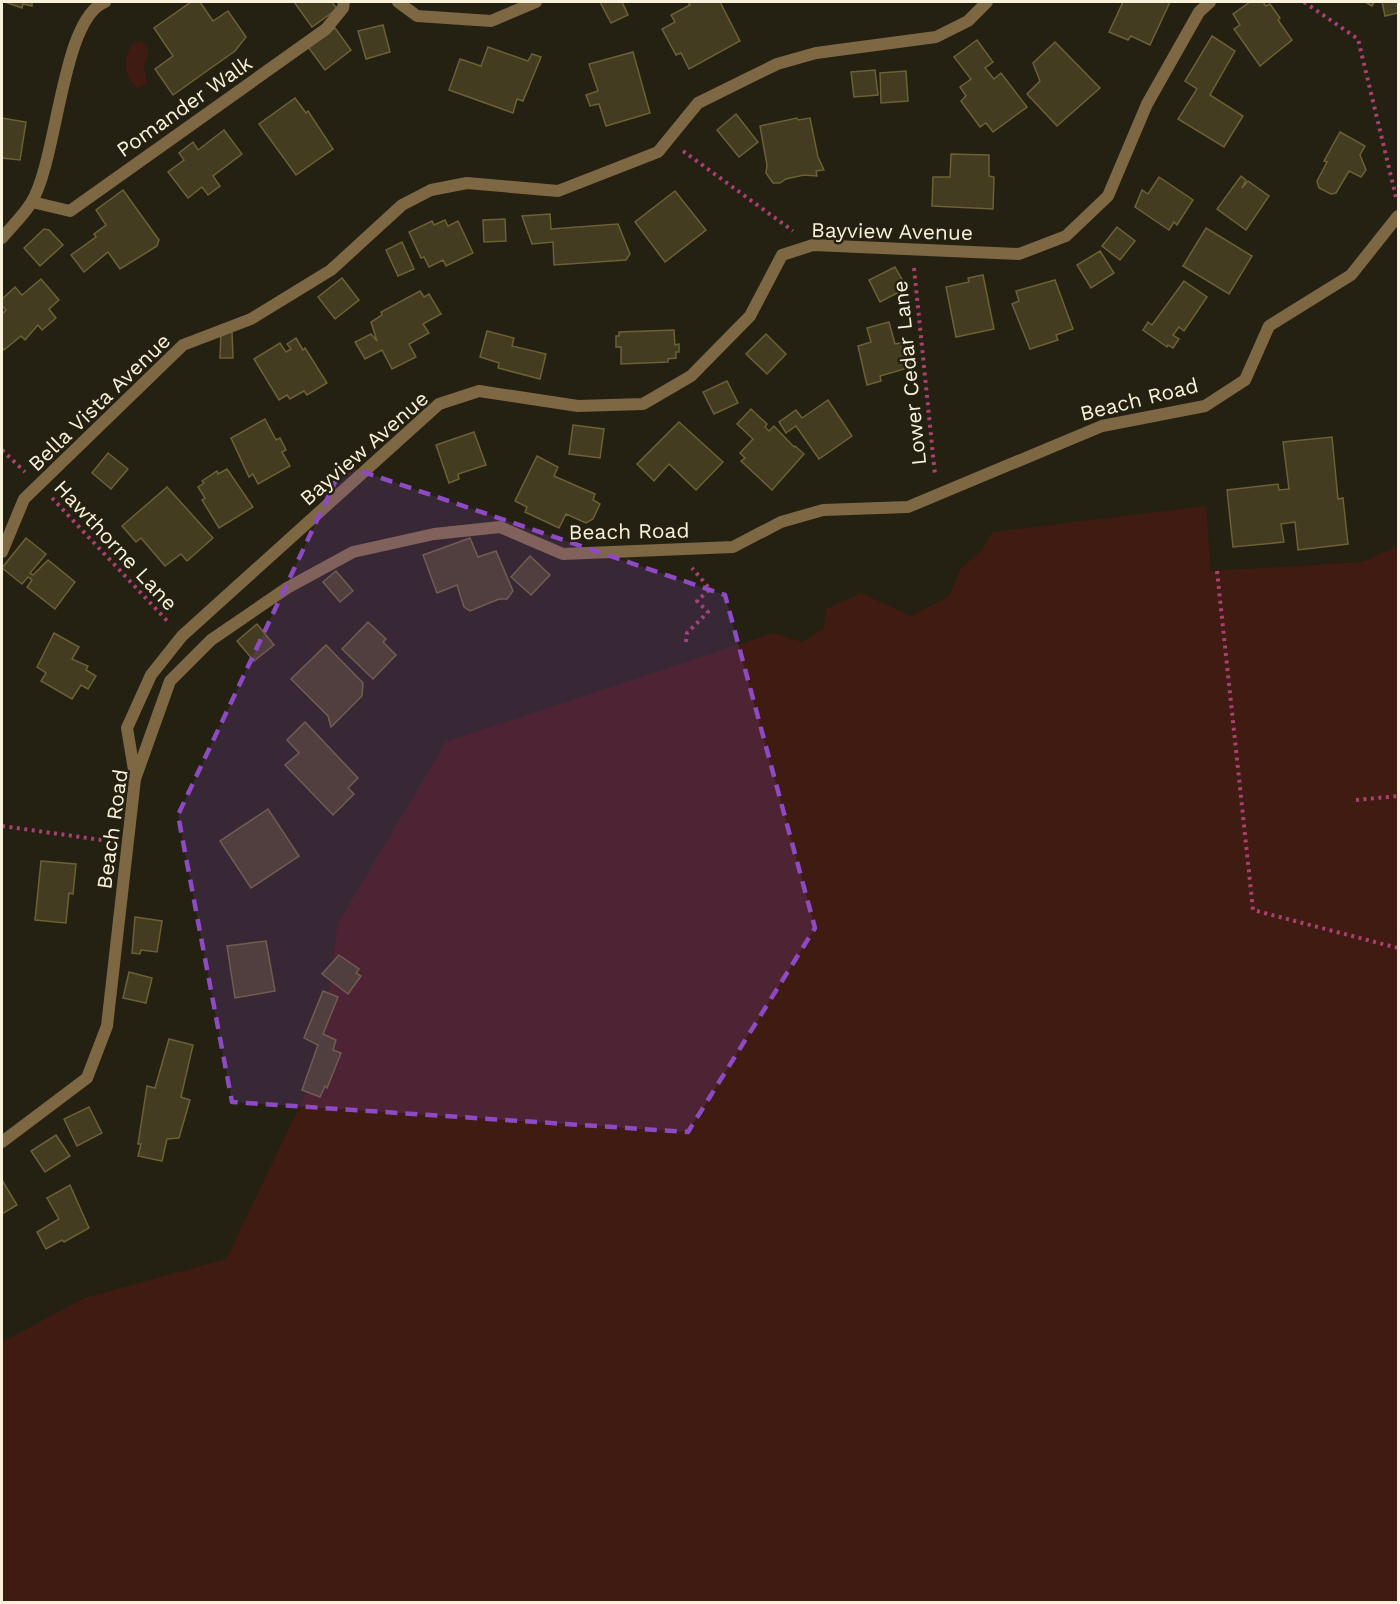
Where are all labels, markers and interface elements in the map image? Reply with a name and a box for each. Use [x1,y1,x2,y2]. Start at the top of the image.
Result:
street label: Pomander Walk [111,50,257,162]
street label: Bayview Avenue [811,217,973,245]
street label: Lower Cedar Lane [887,279,931,467]
street label: Bella Vista Avenue [23,328,175,476]
street label: Beach Road [1077,372,1201,426]
street label: Bayview Avenue [295,385,433,511]
street label: Hawthorne Lane [49,475,183,615]
street label: Beach Road [568,517,690,545]
street label: Beach Road [91,767,133,891]

